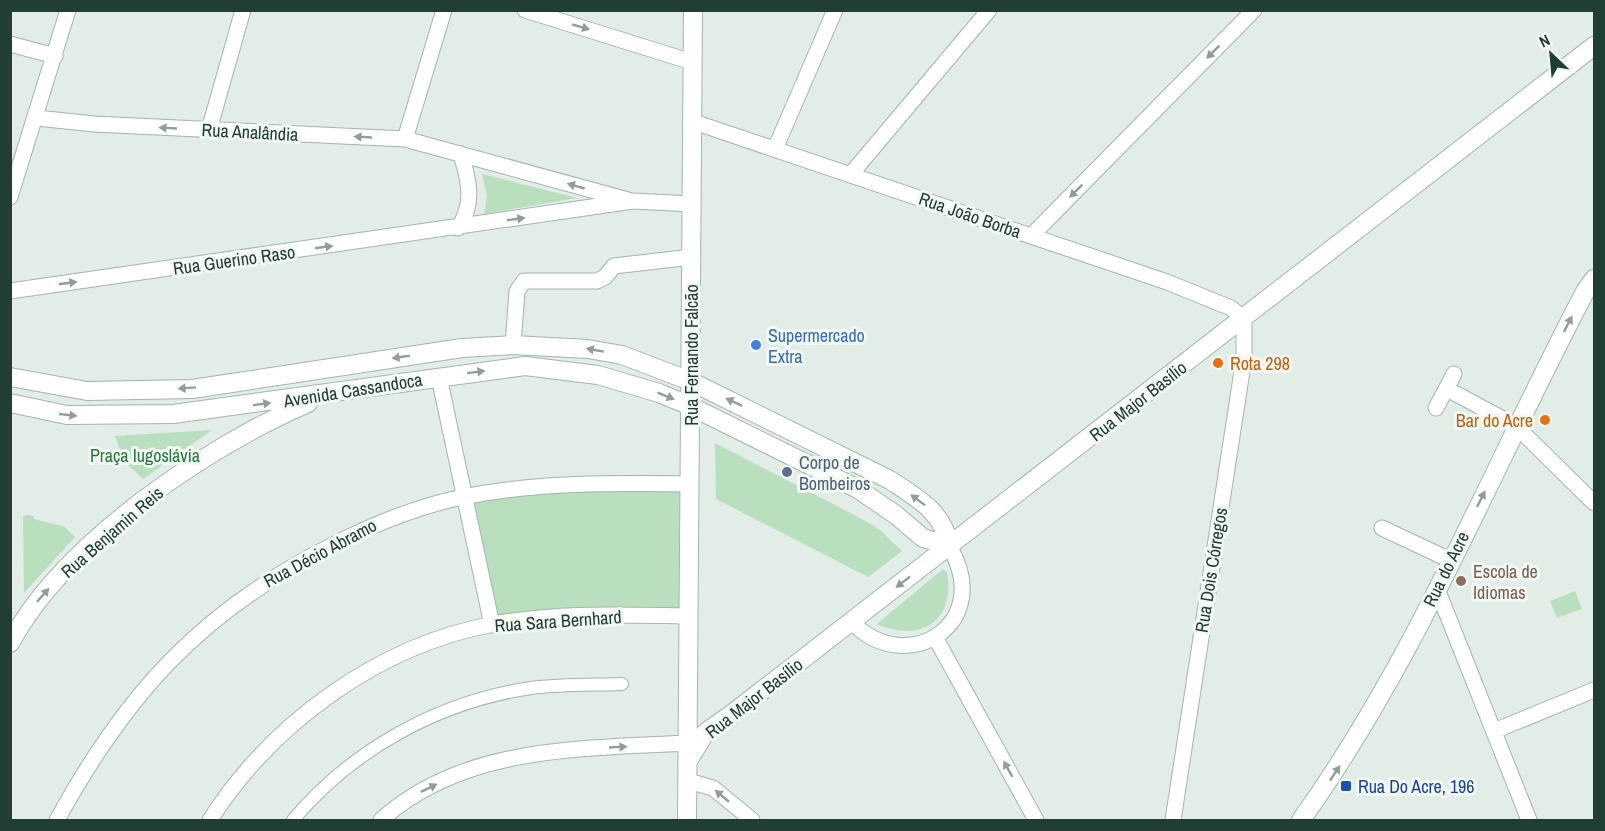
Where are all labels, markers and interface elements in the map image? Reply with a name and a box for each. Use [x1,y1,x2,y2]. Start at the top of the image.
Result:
one-way arrow [572,23,590,32]
north arrow [1521,24,1581,84]
text: N [1535,29,1554,52]
one-way arrow [1206,45,1220,59]
street label: Rua Analândia [201,117,299,147]
one-way arrow [159,123,178,132]
one-way arrow [354,132,373,141]
one-way arrow [567,181,585,191]
one-way arrow [1068,184,1083,198]
street label: Rua João Borba [916,186,1024,244]
one-way arrow [507,215,526,224]
street label: Rua Guerino Raso [171,239,297,281]
one-way arrow [315,243,334,252]
one-way arrow [59,278,78,287]
street label: Rua Fernando Falcão [679,284,704,426]
one-way arrow [1563,316,1573,333]
place label: Supermercado Extra [768,323,865,369]
marker: Supermercado Extra [749,338,763,352]
one-way arrow [585,346,604,355]
place label: Rota 298 [1230,351,1290,376]
one-way arrow [391,353,410,362]
street label: Rua Major Basílio [1084,355,1192,447]
marker: Rota 298 [1211,356,1225,370]
street label: Avenida Cassandoca [281,367,424,413]
one-way arrow [466,367,485,376]
one-way arrow [178,384,197,393]
one-way arrow [658,391,676,401]
one-way arrow [726,398,743,407]
one-way arrow [253,399,272,408]
place label: Bar do Acre [1456,408,1533,433]
one-way arrow [58,410,77,420]
marker: Bar do Acre [1538,413,1552,427]
park label: Praça Iugoslávia [90,443,200,468]
place label: Corpo de Bombeiros [799,450,870,496]
marker: Corpo de Bombeiros [780,465,794,479]
street label: Rua Benjamin Reis [56,481,168,583]
one-way arrow [1476,490,1485,507]
one-way arrow [911,494,926,506]
street label: Rua Dois Córregos [1189,506,1233,634]
street label: Rua Décio Abramo [259,513,381,593]
street label: Rua do Acre [1417,527,1475,611]
place label: Escola de Idiomas [1473,559,1538,605]
marker: Escola de Idiomas [1454,574,1468,588]
one-way arrow [895,576,911,589]
one-way arrow [36,587,50,602]
street label: Rua Sara Bernhard [494,604,622,638]
street label: Rua Major Basílio [700,652,808,744]
one-way arrow [608,743,627,752]
one-way arrow [1003,760,1013,777]
one-way arrow [1329,765,1341,781]
place label: Rua Do Acre, 196 [1358,774,1475,799]
marker: Rua Do Acre, 196 [1339,779,1353,793]
one-way arrow [420,784,438,794]
one-way arrow [714,789,730,802]

